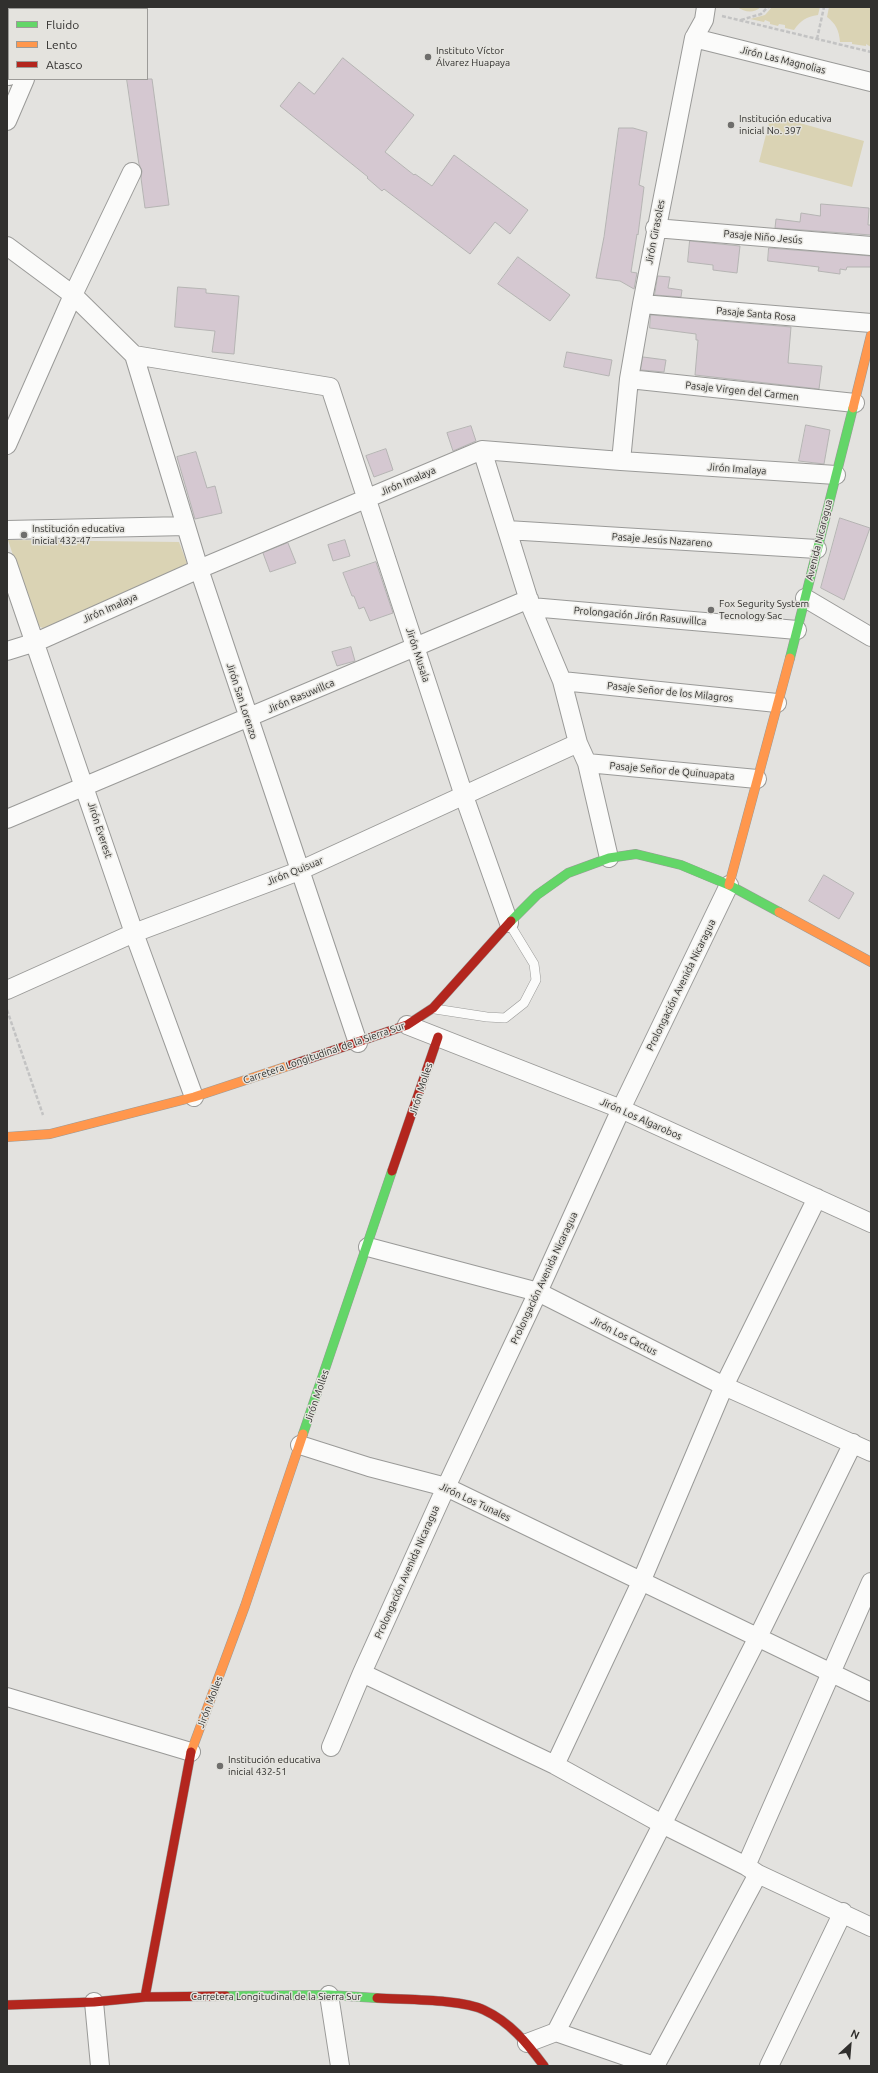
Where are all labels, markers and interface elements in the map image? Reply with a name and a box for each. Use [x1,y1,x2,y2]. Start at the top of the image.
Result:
legend [8,8,148,80]
text: Fluido [46,18,79,31]
text: Lento [46,38,77,51]
street label: Jirón Las Magnolias [739,44,827,76]
place label: Instituto Víctor Álvarez Huapaya [436,45,510,68]
marker: Instituto Víctor Álvarez Huapaya [423,52,433,62]
text: Atasco [46,58,82,71]
place label: Institución educativa inicial No. 397 [739,113,832,136]
marker: Institución educativa inicial No. 397 [726,120,736,130]
street label: Jirón Girasoles [643,199,667,265]
street label: Pasaje Niño Jesús [723,228,803,246]
street label: Pasaje Santa Rosa [716,305,796,323]
street label: Pasaje Virgen del Carmen [685,379,799,403]
street label: Jirón Imalaya [707,461,767,477]
street label: Jirón Imalaya [378,464,438,498]
street label: Avenida Nicaragua [803,498,835,582]
place label: Institución educativa inicial 432-47 [32,523,125,546]
marker: Institución educativa inicial 432-47 [19,530,29,540]
street label: Pasaje Jesús Nazareno [611,531,713,549]
street label: Jirón Imalaya [81,591,139,625]
place label: Fox Segurity System Tecnology Sac [719,598,809,622]
street label: Prolongación Jirón Rasuwillca [573,604,707,628]
marker: Fox Segurity System Tecnology Sac [706,605,716,615]
street label: Jirón Musala [404,626,432,684]
street label: Jirón San Lorenzo [224,661,260,741]
street label: Jirón Rasuwillca [266,676,336,716]
street label: Pasaje Señor de los Milagros [606,679,734,705]
street label: Pasaje Señor de Quinuapata [609,760,735,782]
street label: Jirón Everest [85,800,115,860]
street label: Jirón Quisuar [265,854,325,888]
street label: Prolongación Avenida Nicaragua [644,917,718,1053]
street label: Carretera Longitudinal de la Sierra Sur [242,1020,406,1086]
street label: Jirón Molles [407,1061,435,1117]
street label: Jirón Los Algarobos [598,1096,684,1142]
street label: Prolongación Avenida Nicaragua [508,1210,580,1346]
street label: Jirón Los Cactus [589,1314,659,1358]
street label: Jirón Molles [302,1368,332,1424]
street label: Jirón Los Tunales [438,1480,512,1524]
street label: Prolongación Avenida Nicaragua [372,1503,442,1641]
street label: Jirón Molles [195,1674,225,1730]
place label: Institución educativa inicial 432-51 [228,1754,321,1778]
marker: Institución educativa inicial 432-51 [215,1761,225,1771]
street label: Carretera Longitudinal de la Sierra Sur [191,1991,361,2003]
north arrow [830,2025,870,2065]
text: N [849,2027,862,2041]

